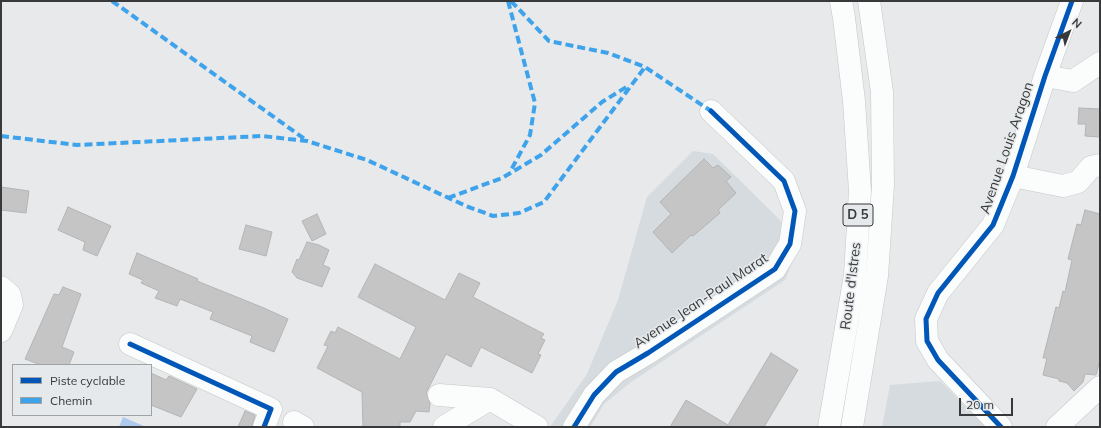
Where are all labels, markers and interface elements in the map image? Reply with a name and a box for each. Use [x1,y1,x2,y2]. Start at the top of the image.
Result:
north arrow [1049,12,1089,52]
text: N [1069,15,1085,31]
street label: Avenue Louis Aragon [977,80,1037,216]
road number: D 5 [843,204,873,226]
street label: Route d'Istres [837,241,865,331]
street label: Avenue Jean-Paul Marat [631,250,771,352]
legend [12,364,152,416]
text: Piste cyclable [50,373,125,388]
scale bar [961,390,1015,416]
text: Chemin [50,393,92,408]
text: 20 m [966,397,994,412]

